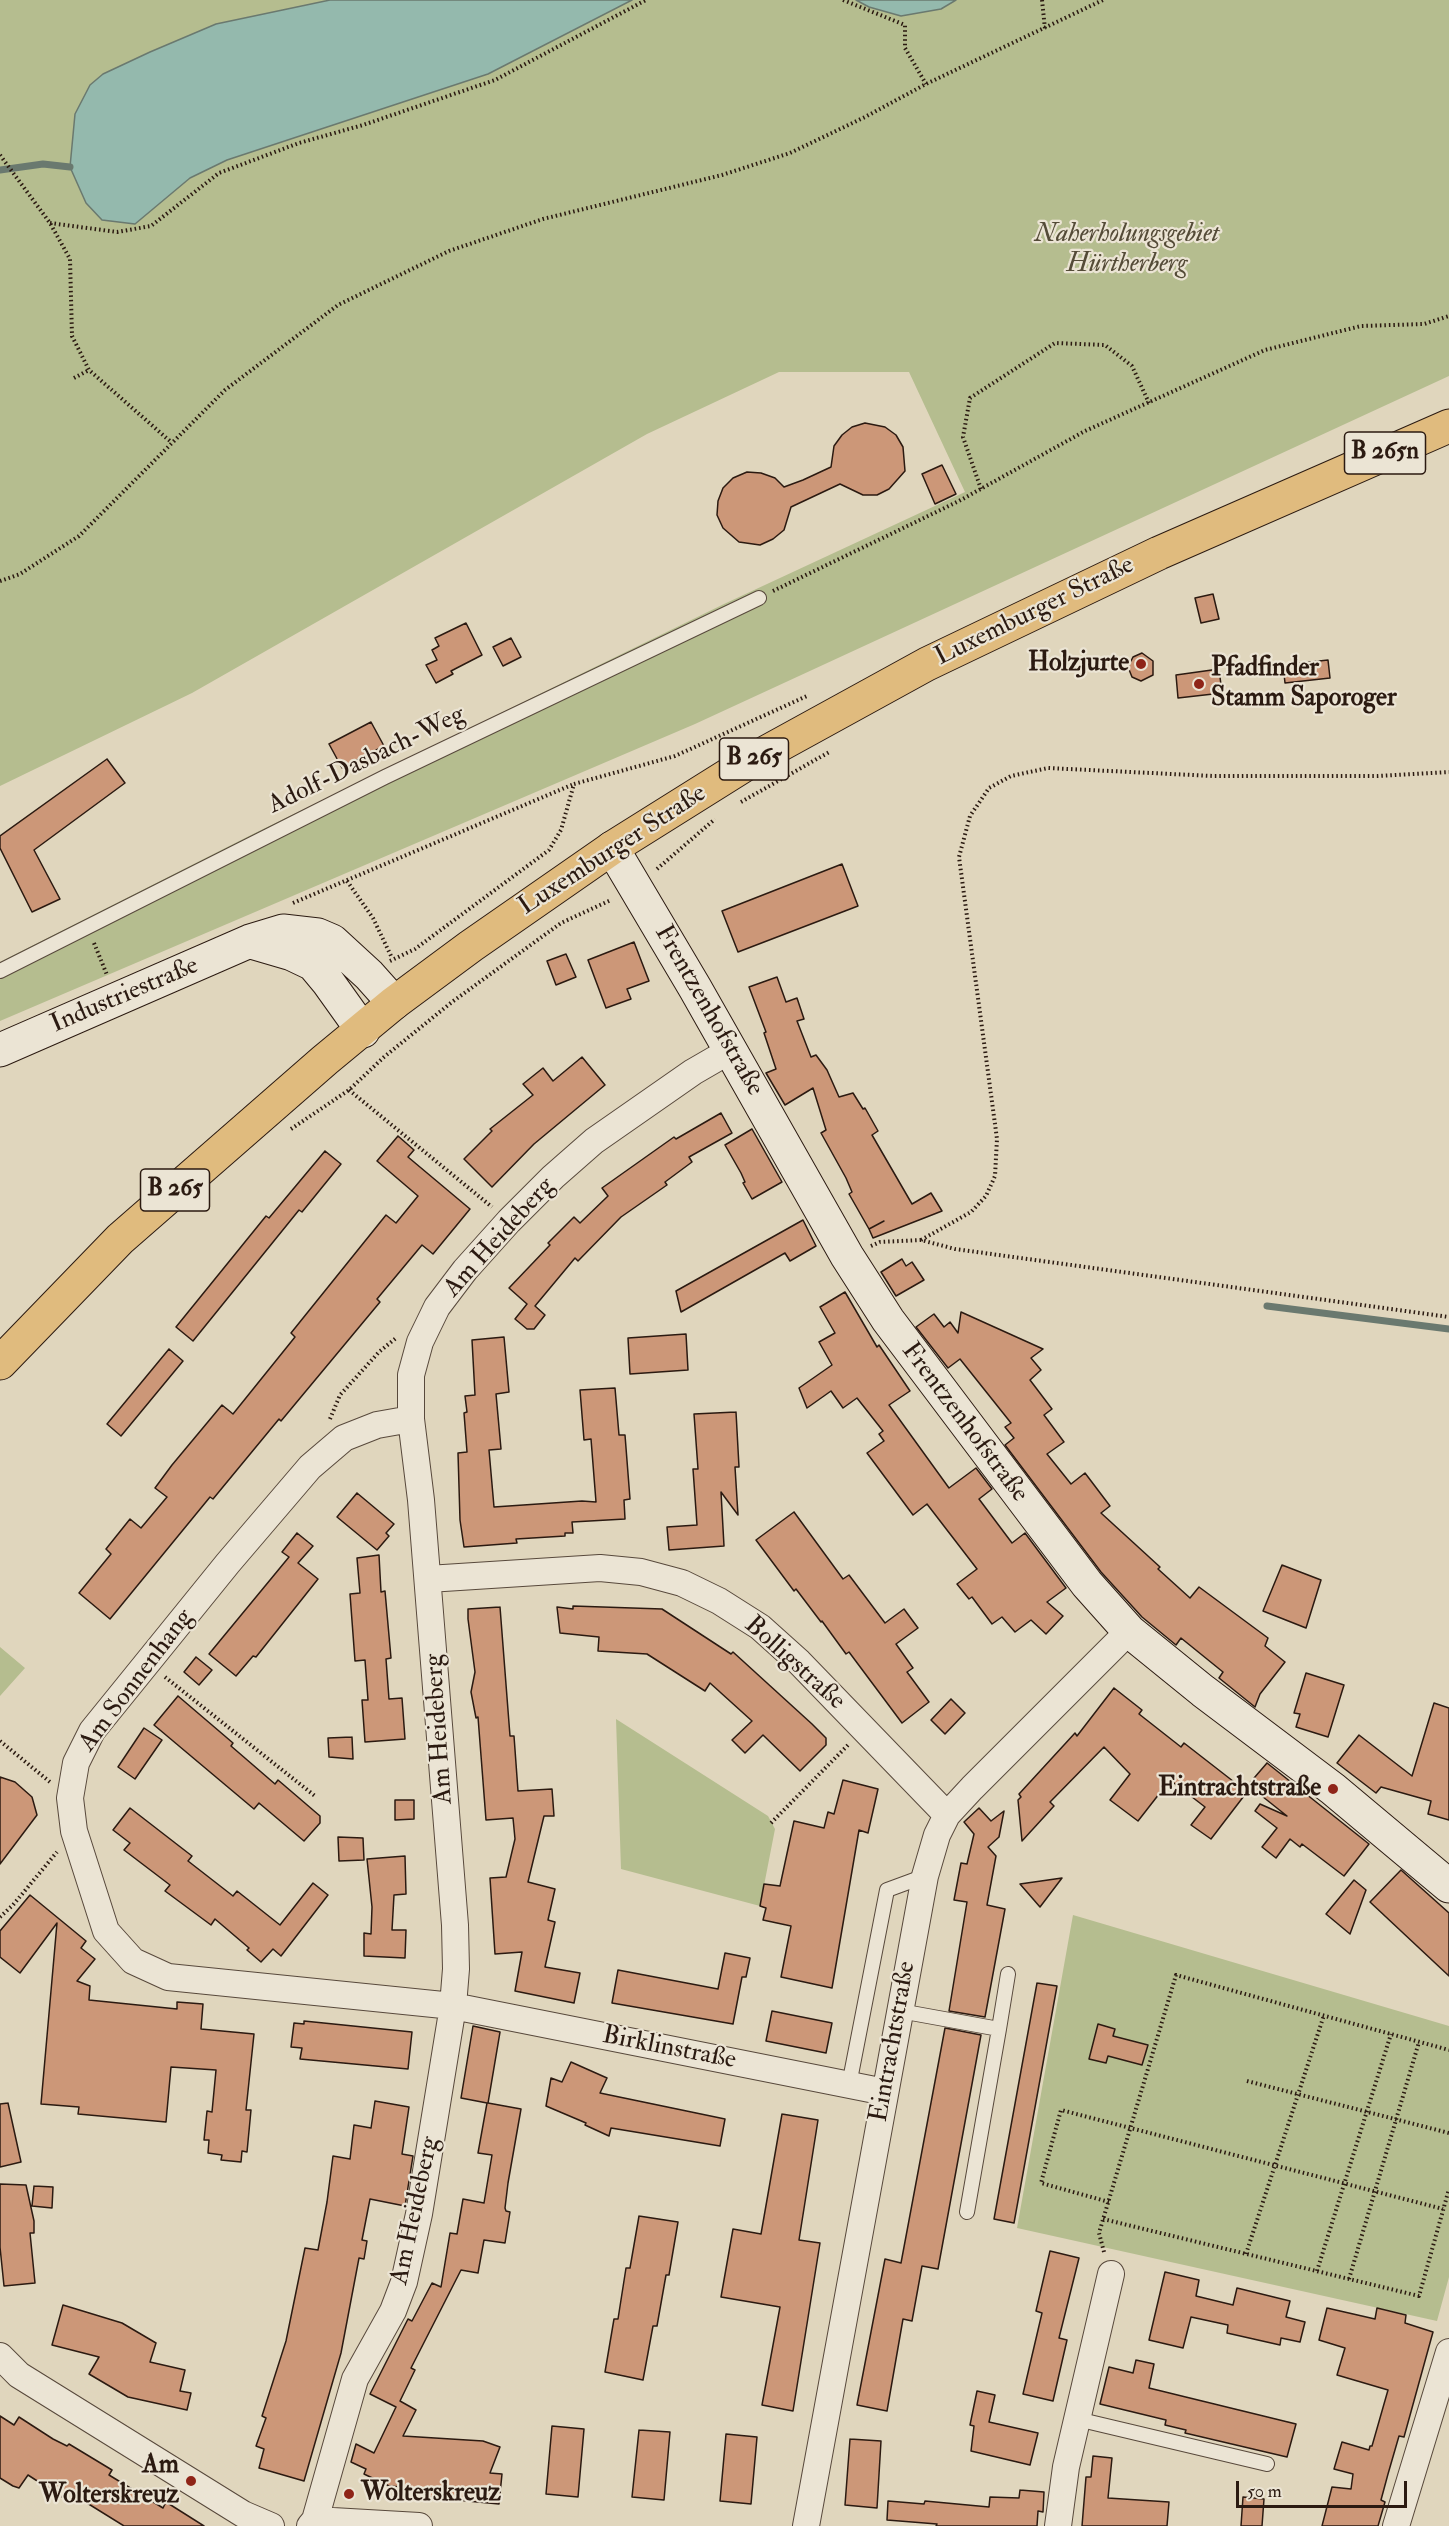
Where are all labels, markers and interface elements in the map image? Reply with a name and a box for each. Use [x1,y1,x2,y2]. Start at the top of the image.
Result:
park label: Naherholungsgebiet Hürtherberg [1035,219,1219,280]
road number: B 265n [1344,432,1426,474]
street label: Luxemburger Straße [931,550,1139,674]
place label: Holzjurte [1028,648,1129,680]
place label: Pfadfinder Stamm Saporoger [1211,653,1397,714]
marker: Holzjurte [1134,657,1148,671]
marker: Pfadfinder Stamm Saporoger [1192,677,1206,691]
street label: Adolf-Dasbach-Weg [264,700,470,822]
road number: B 265 [720,738,789,780]
street label: Luxemburger Straße [513,779,713,923]
street label: Frentzenhofstraße [647,920,769,1102]
street label: Industriestraße [46,951,204,1041]
road number: B 265 [140,1169,210,1211]
street label: Am Heideberg [438,1172,562,1304]
street label: Frentzenhofstraße [894,1337,1034,1509]
street label: Am Sonnenhang [73,1603,201,1759]
street label: Bolligstraße [737,1611,851,1717]
street label: Am Heideberg [419,1653,461,1805]
place label: Eintrachtstraße [1158,1773,1321,1805]
marker: Eintrachtstraße [1326,1782,1340,1796]
street label: Eintrachtstraße [865,1959,923,2125]
street label: Birklinstraße [600,2021,738,2077]
street label: Am Heideberg [385,2134,447,2288]
place label: Am Wolterskreuz [39,2450,179,2512]
scale bar [1239,2469,1410,2507]
marker: Am Wolterskreuz [184,2474,198,2488]
place label: Wolterskreuz [361,2478,501,2510]
text: 50 m [1247,2480,1282,2503]
marker: Wolterskreuz [342,2487,356,2501]

